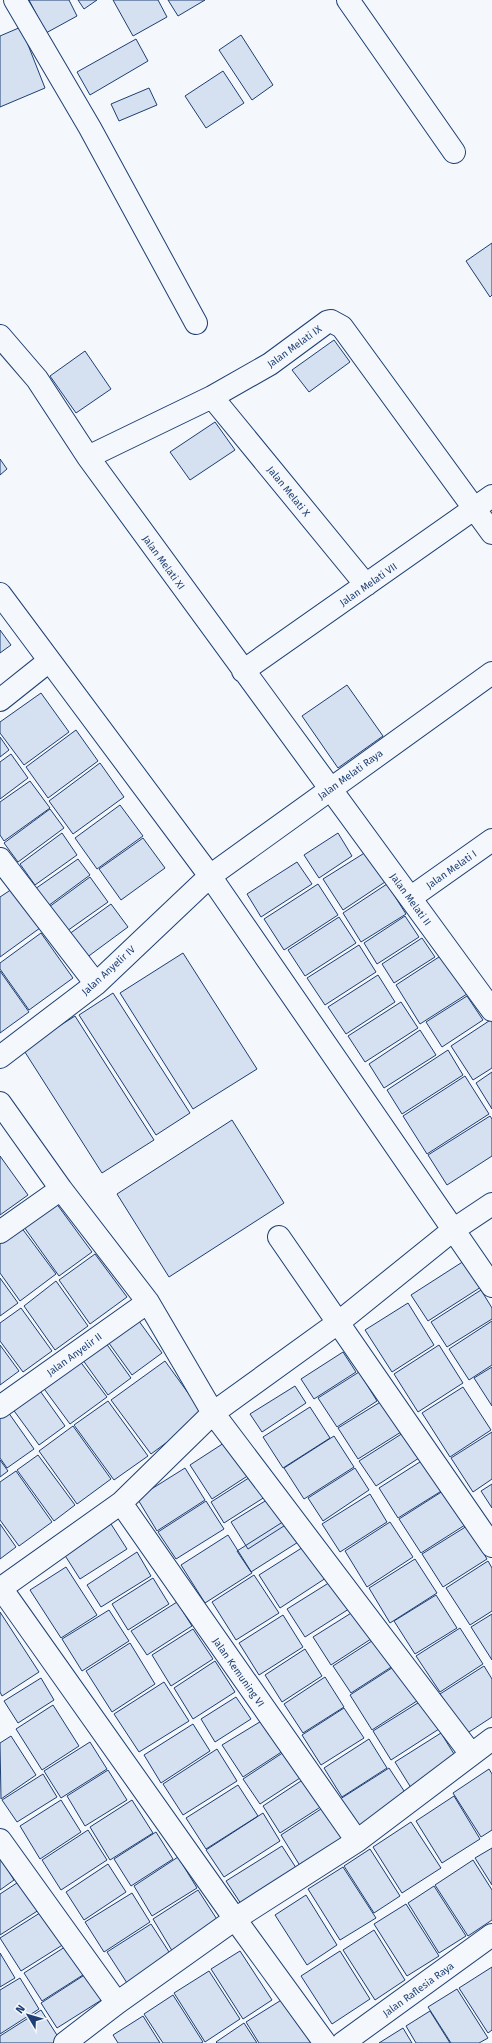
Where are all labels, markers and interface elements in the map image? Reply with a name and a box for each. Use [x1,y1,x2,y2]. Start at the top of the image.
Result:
street label: Jalan Melati IX [265,323,325,371]
street label: Jalan Melati X [264,464,313,520]
street label: Jalan Melati XI [139,533,187,592]
street label: Jalan Melati VII [338,561,400,609]
street label: Jalan Melati Raya [316,747,385,802]
street label: Jalan Melati I [424,848,479,892]
street label: Jalan Melati II [387,871,433,928]
street label: Jalan Anyelir IV [79,943,138,998]
street label: Jalan Anyelir II [45,1331,105,1379]
street label: Jalan Kemuning VI [210,1636,267,1709]
street label: Jalan Raflesia Raya [381,1960,456,2020]
north arrow [8,1995,48,2035]
text: N [13,2002,28,2016]

